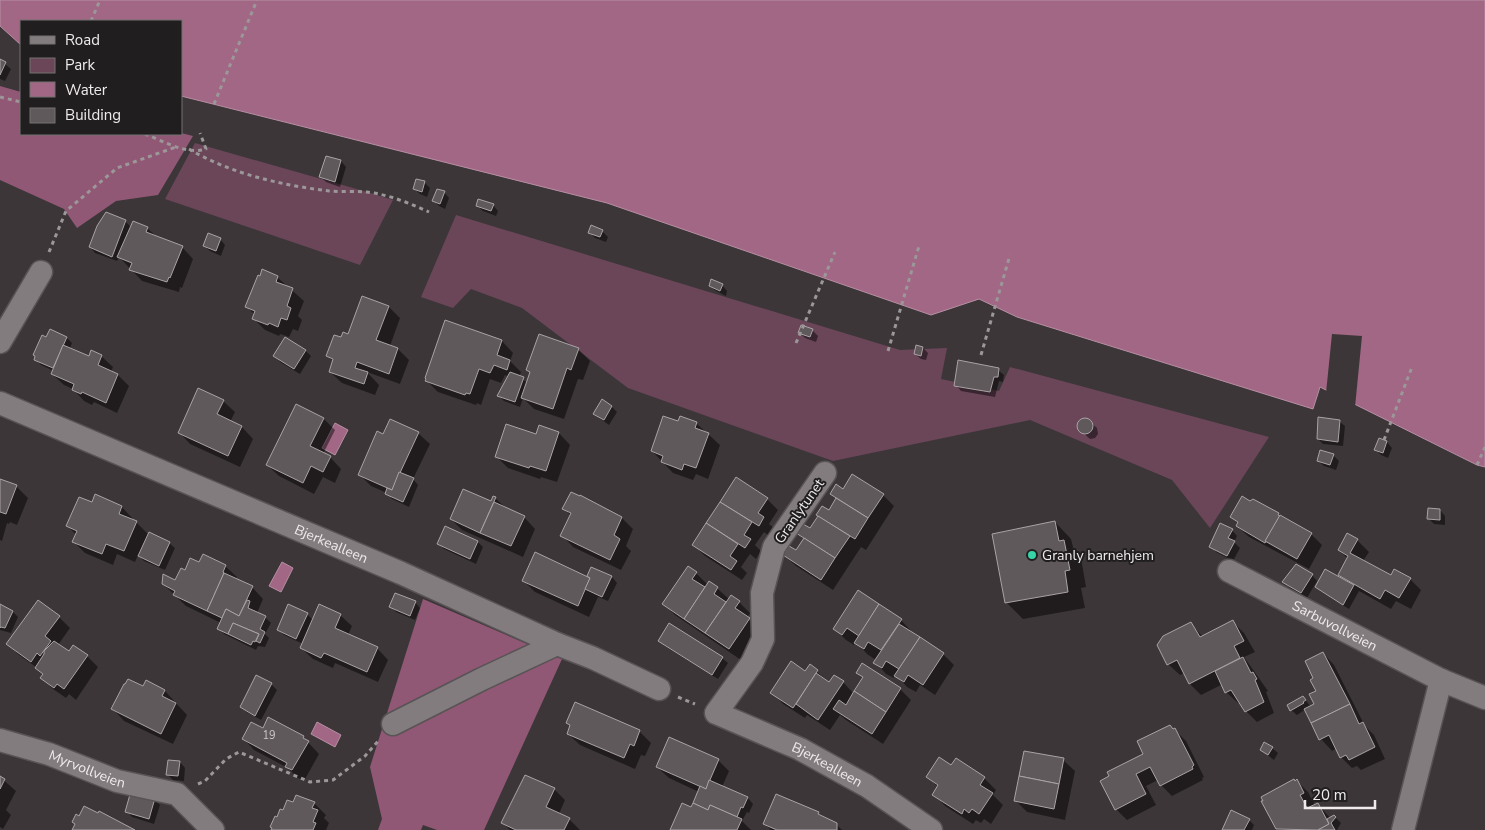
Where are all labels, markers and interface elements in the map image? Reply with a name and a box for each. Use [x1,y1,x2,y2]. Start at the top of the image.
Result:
legend [20,20,182,135]
text: Road [65,30,100,50]
text: Park [65,55,95,75]
text: Water [65,80,108,100]
text: Building [65,105,121,125]
street label: Granlytunet [770,475,829,547]
street label: Bjerkealleen [292,520,371,568]
place label: Granly barnehjem [1042,546,1154,565]
marker: Granly barnehjem [1026,549,1038,561]
street label: Sarbuvollveien [1289,596,1380,656]
house number: 19 [262,728,276,743]
street label: Bjerkealleen [789,738,866,792]
street label: Myrvollveien [46,746,127,793]
scale bar [1305,778,1375,810]
text: 20 m [1312,785,1347,805]

